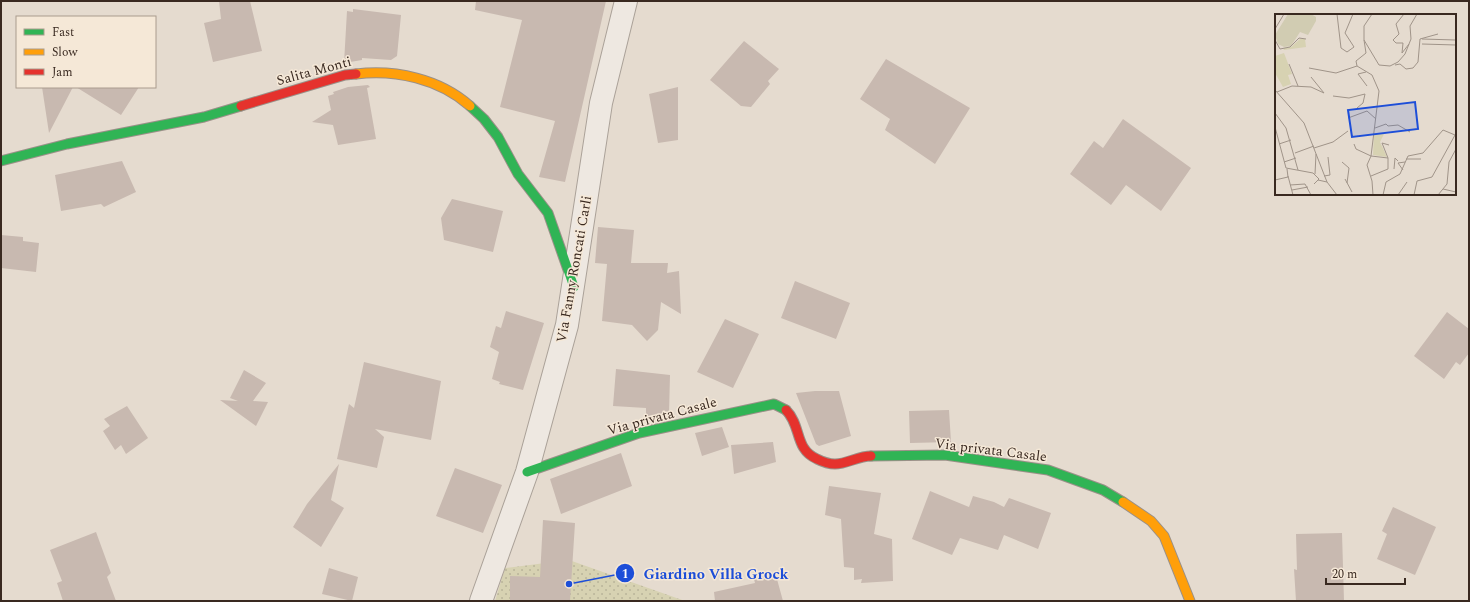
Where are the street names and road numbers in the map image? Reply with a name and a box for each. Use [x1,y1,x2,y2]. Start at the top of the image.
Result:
street label: Salita Monti [274,51,354,91]
street label: Via Fanny Roncati Carli [551,194,597,344]
street label: Via privata Casale [605,391,719,441]
street label: Via privata Casale [934,433,1048,467]

